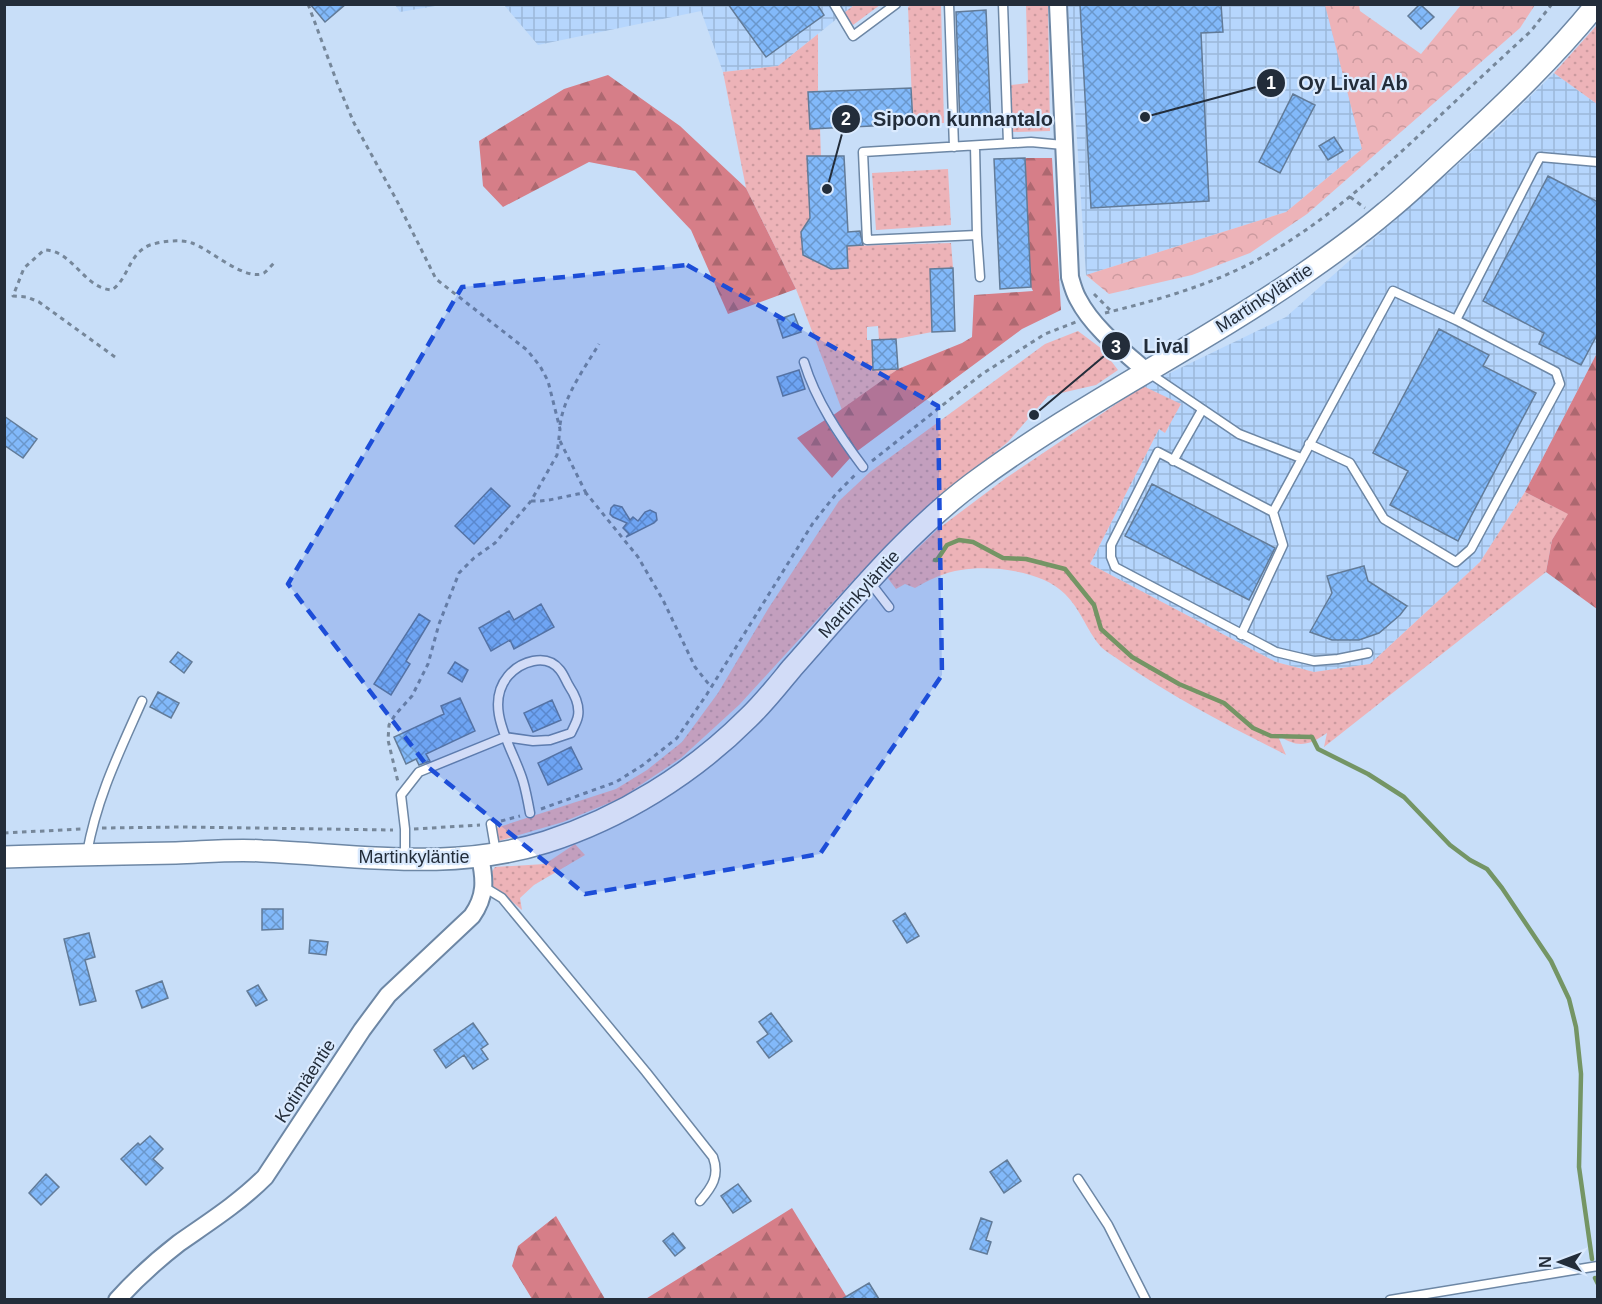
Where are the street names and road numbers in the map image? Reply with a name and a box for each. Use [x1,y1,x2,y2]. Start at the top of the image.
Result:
street label: Martinkyläntie [1212,259,1316,337]
street label: Martinkyläntie [814,546,904,642]
street label: Martinkyläntie [358,847,470,867]
street label: Kotimäentie [271,1036,339,1126]

